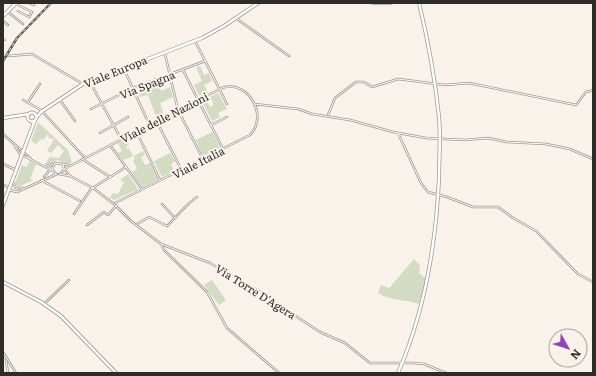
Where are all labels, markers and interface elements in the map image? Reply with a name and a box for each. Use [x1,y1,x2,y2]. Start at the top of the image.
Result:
street label: Viale Europa [81,51,149,91]
street label: Via Spagna [117,66,177,102]
street label: Viale delle Nazioni [117,88,211,146]
street label: Viale Italia [169,142,227,182]
street label: Via Torre D'Agera [213,260,299,322]
north arrow [548,328,588,368]
text: N [567,346,586,364]

